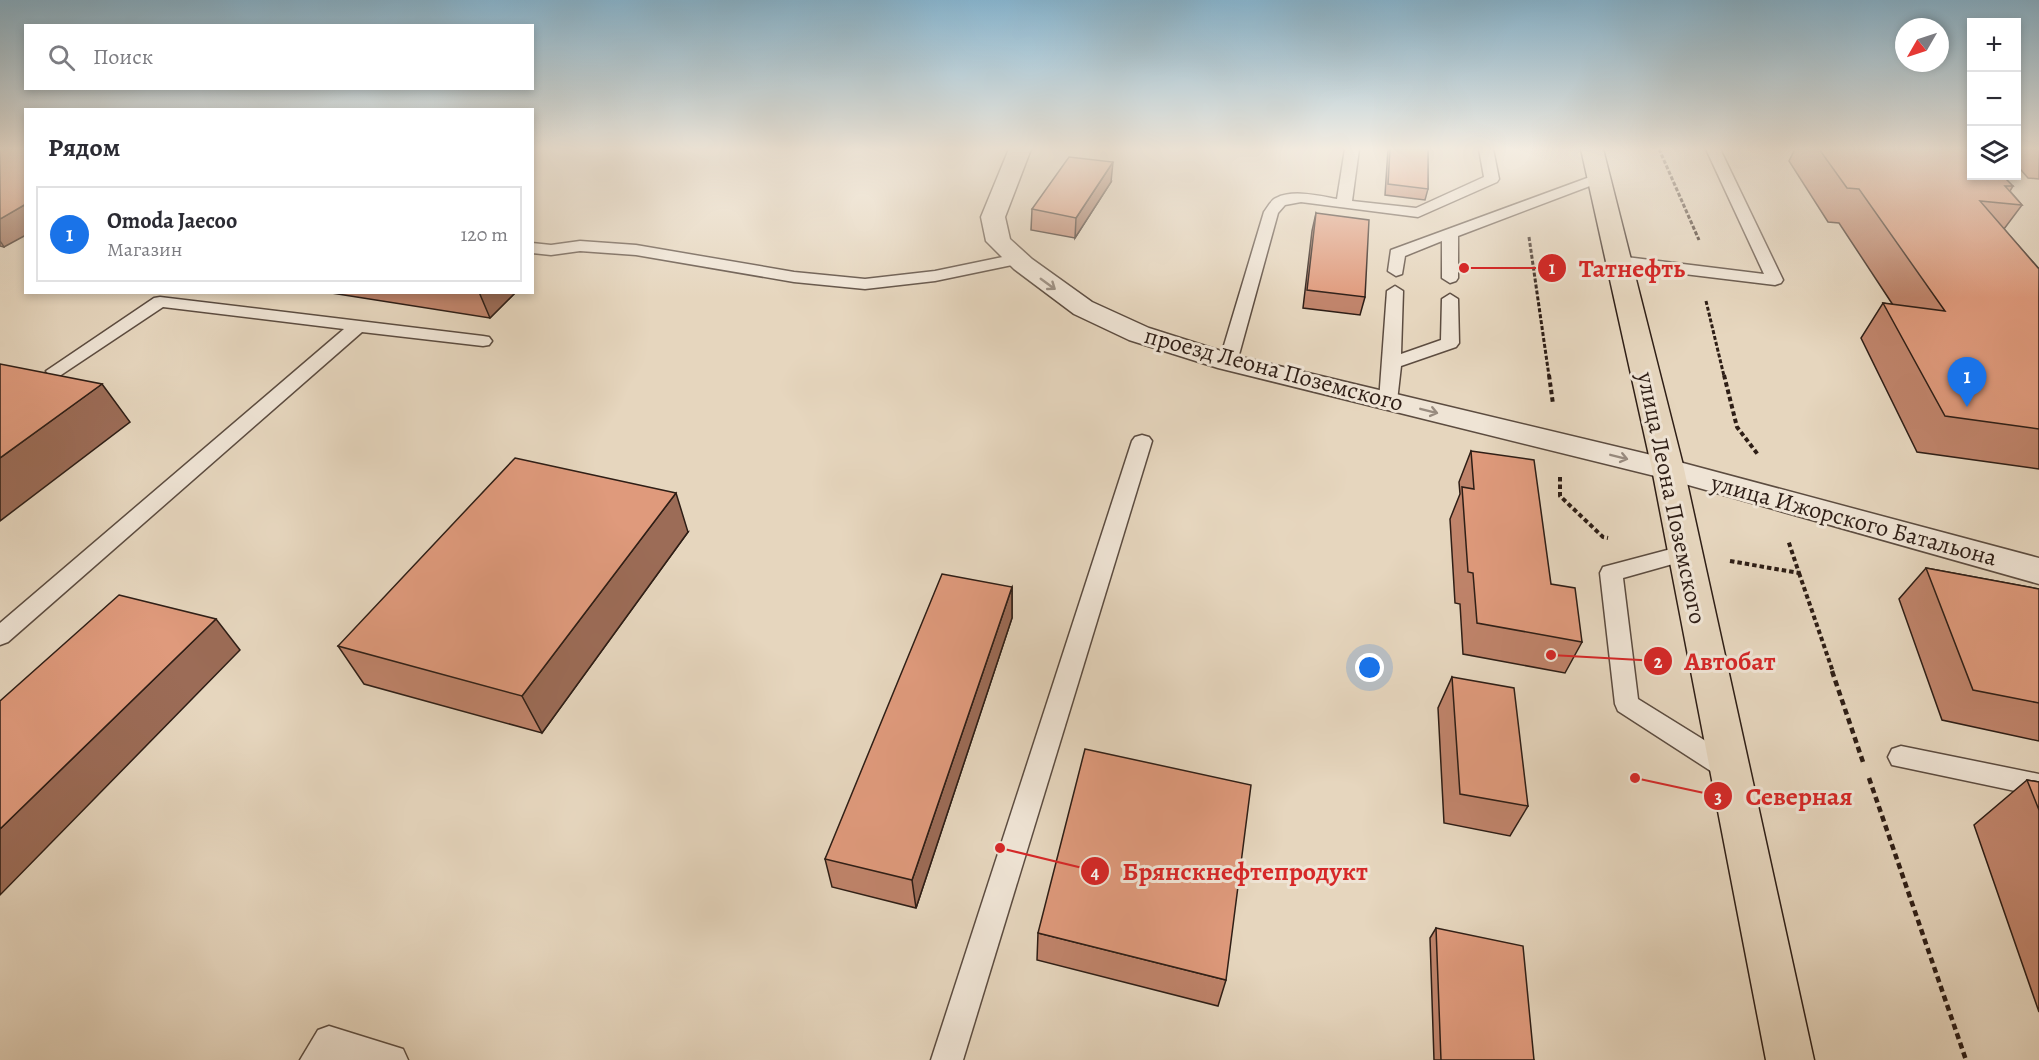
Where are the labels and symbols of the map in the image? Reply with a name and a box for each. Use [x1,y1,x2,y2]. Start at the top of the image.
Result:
north arrow [1895,18,1949,72]
callout: Татнефть [1537,246,1697,290]
text: Татнефть [1579,251,1685,286]
text: 1 [1549,256,1556,280]
one-way arrow [1039,278,1055,290]
street label: проезд Леона Поземского [1141,319,1407,419]
pin: 1 [1948,358,1986,407]
street label: улица Леона Поземского [1629,368,1714,627]
one-way arrow [1419,406,1438,418]
one-way arrow [1609,452,1628,464]
street label: улица Ижорского Батальона [1707,466,2000,574]
callout: Автобат [1643,639,1788,683]
text: Автобат [1683,644,1776,679]
text: 2 [1654,650,1663,674]
your location [1355,653,1384,682]
callout: Северная [1703,774,1865,818]
text: Северная [1745,779,1853,814]
text: 3 [1714,785,1722,809]
callout: Брянскнефтепродукт [1080,849,1380,893]
text: Брянскнефтепродукт [1122,854,1368,889]
text: 4 [1091,860,1100,884]

